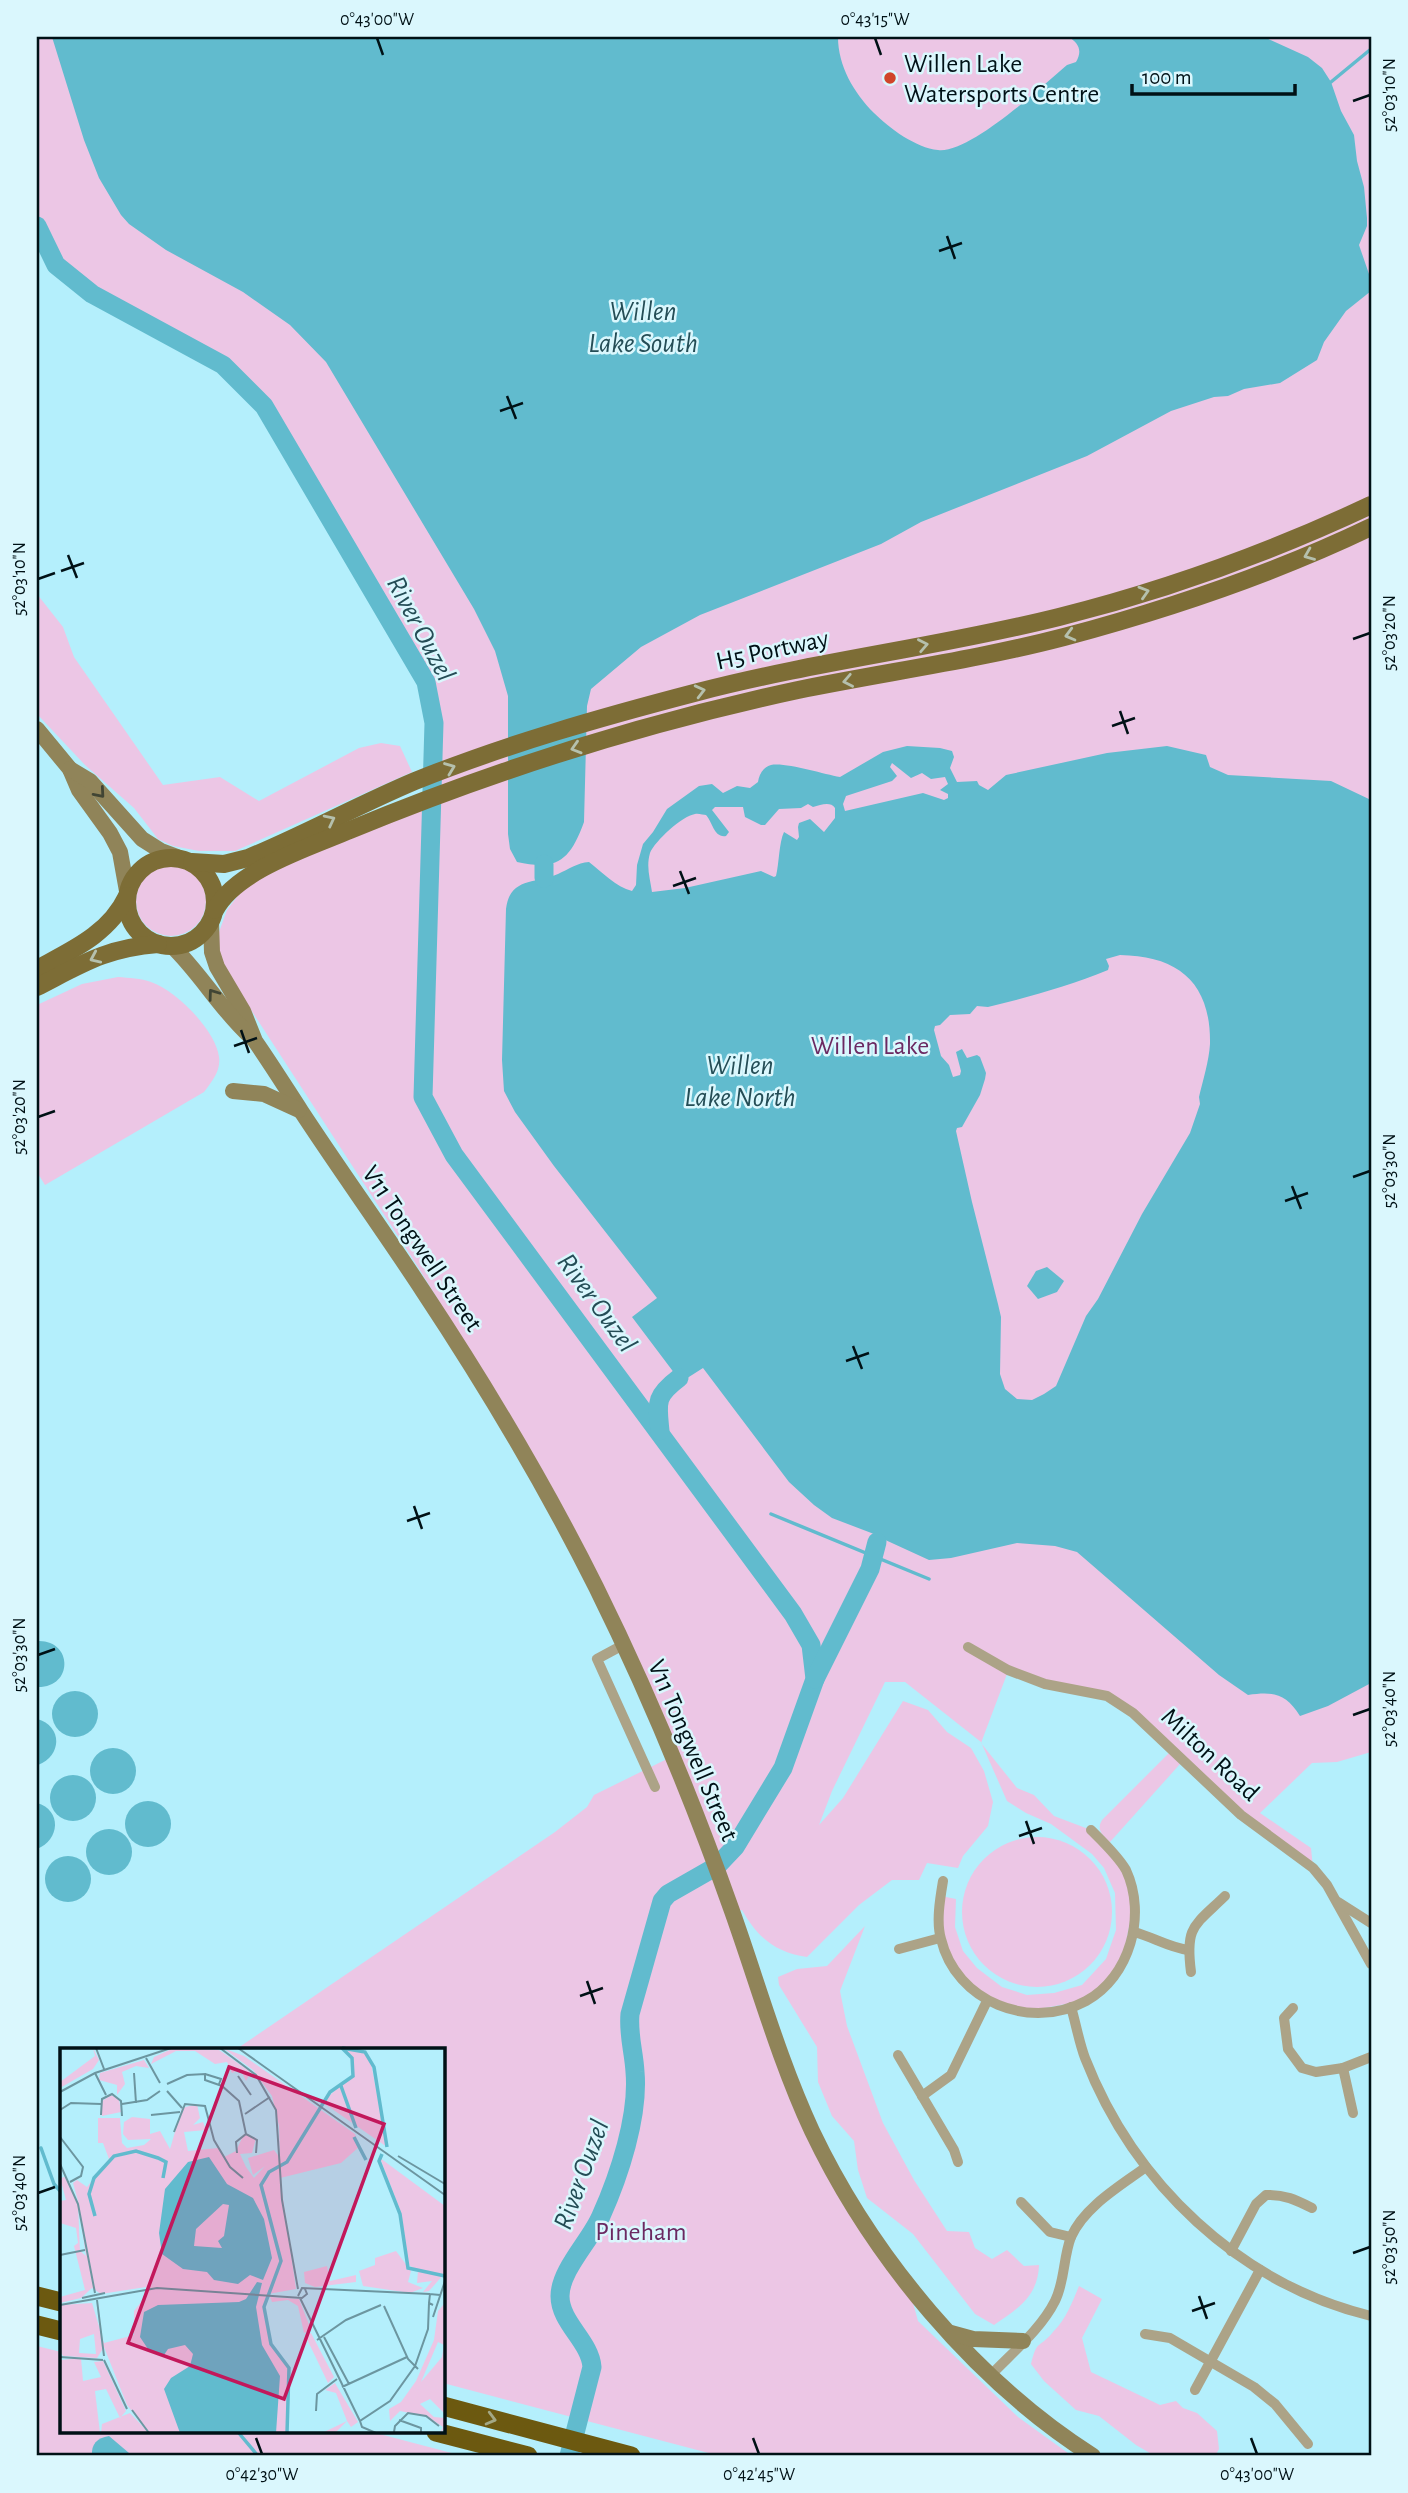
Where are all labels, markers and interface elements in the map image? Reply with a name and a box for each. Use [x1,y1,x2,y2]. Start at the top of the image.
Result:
text: 0°43'00"W [340,11,414,29]
text: 0°43'15"W [841,11,909,29]
place label: Willen Lake Watersports Centre [904,51,1099,107]
scale bar [1132,52,1294,96]
text: 52°03'10"N [1381,58,1399,132]
text: 100 m [1142,67,1192,88]
marker: Willen Lake Watersports Centre [882,70,898,86]
water label: Willen Lake South [588,298,698,358]
text: 52°03'10"N [11,542,29,616]
one-way arrow [1304,547,1317,561]
water label: River Ouzel [381,572,460,686]
one-way arrow [1138,586,1150,601]
text: 52°03'20"N [1381,595,1399,671]
street label: H5 Portway [714,625,831,675]
one-way arrow [1065,627,1077,641]
one-way arrow [917,639,929,654]
one-way arrow [842,672,854,687]
one-way arrow [694,685,706,699]
one-way arrow [570,740,582,755]
one-way arrow [443,762,455,776]
one-way arrow [92,785,104,798]
one-way arrow [323,815,335,829]
one-way arrow [90,950,102,964]
one-way arrow [208,990,221,1002]
park label: Willen Lake [811,1033,929,1059]
water label: Willen Lake North [684,1052,796,1112]
text: 52°03'20"N [11,1079,29,1155]
text: 52°03'30"N [1381,1133,1399,1209]
street label: V11 Tongwell Street [357,1161,487,1336]
water label: River Ouzel [551,1248,642,1358]
text: 52°03'30"N [11,1617,29,1693]
street label: V11 Tongwell Street [643,1656,743,1845]
text: 52°03'40"N [1381,1671,1399,1747]
street label: Milton Road [1156,1703,1264,1806]
inset map [60,2048,444,2434]
water label: River Ouzel [549,2116,615,2233]
text: 52°03'40"N [11,2155,29,2231]
text: 52°03'50"N [1381,2209,1399,2285]
park label: Pineham [595,2219,687,2245]
one-way arrow [484,2410,496,2425]
text: 0°42'30"W [226,2466,298,2484]
text: 0°42'45"W [723,2466,795,2484]
text: 0°43'00"W [1220,2466,1294,2484]

